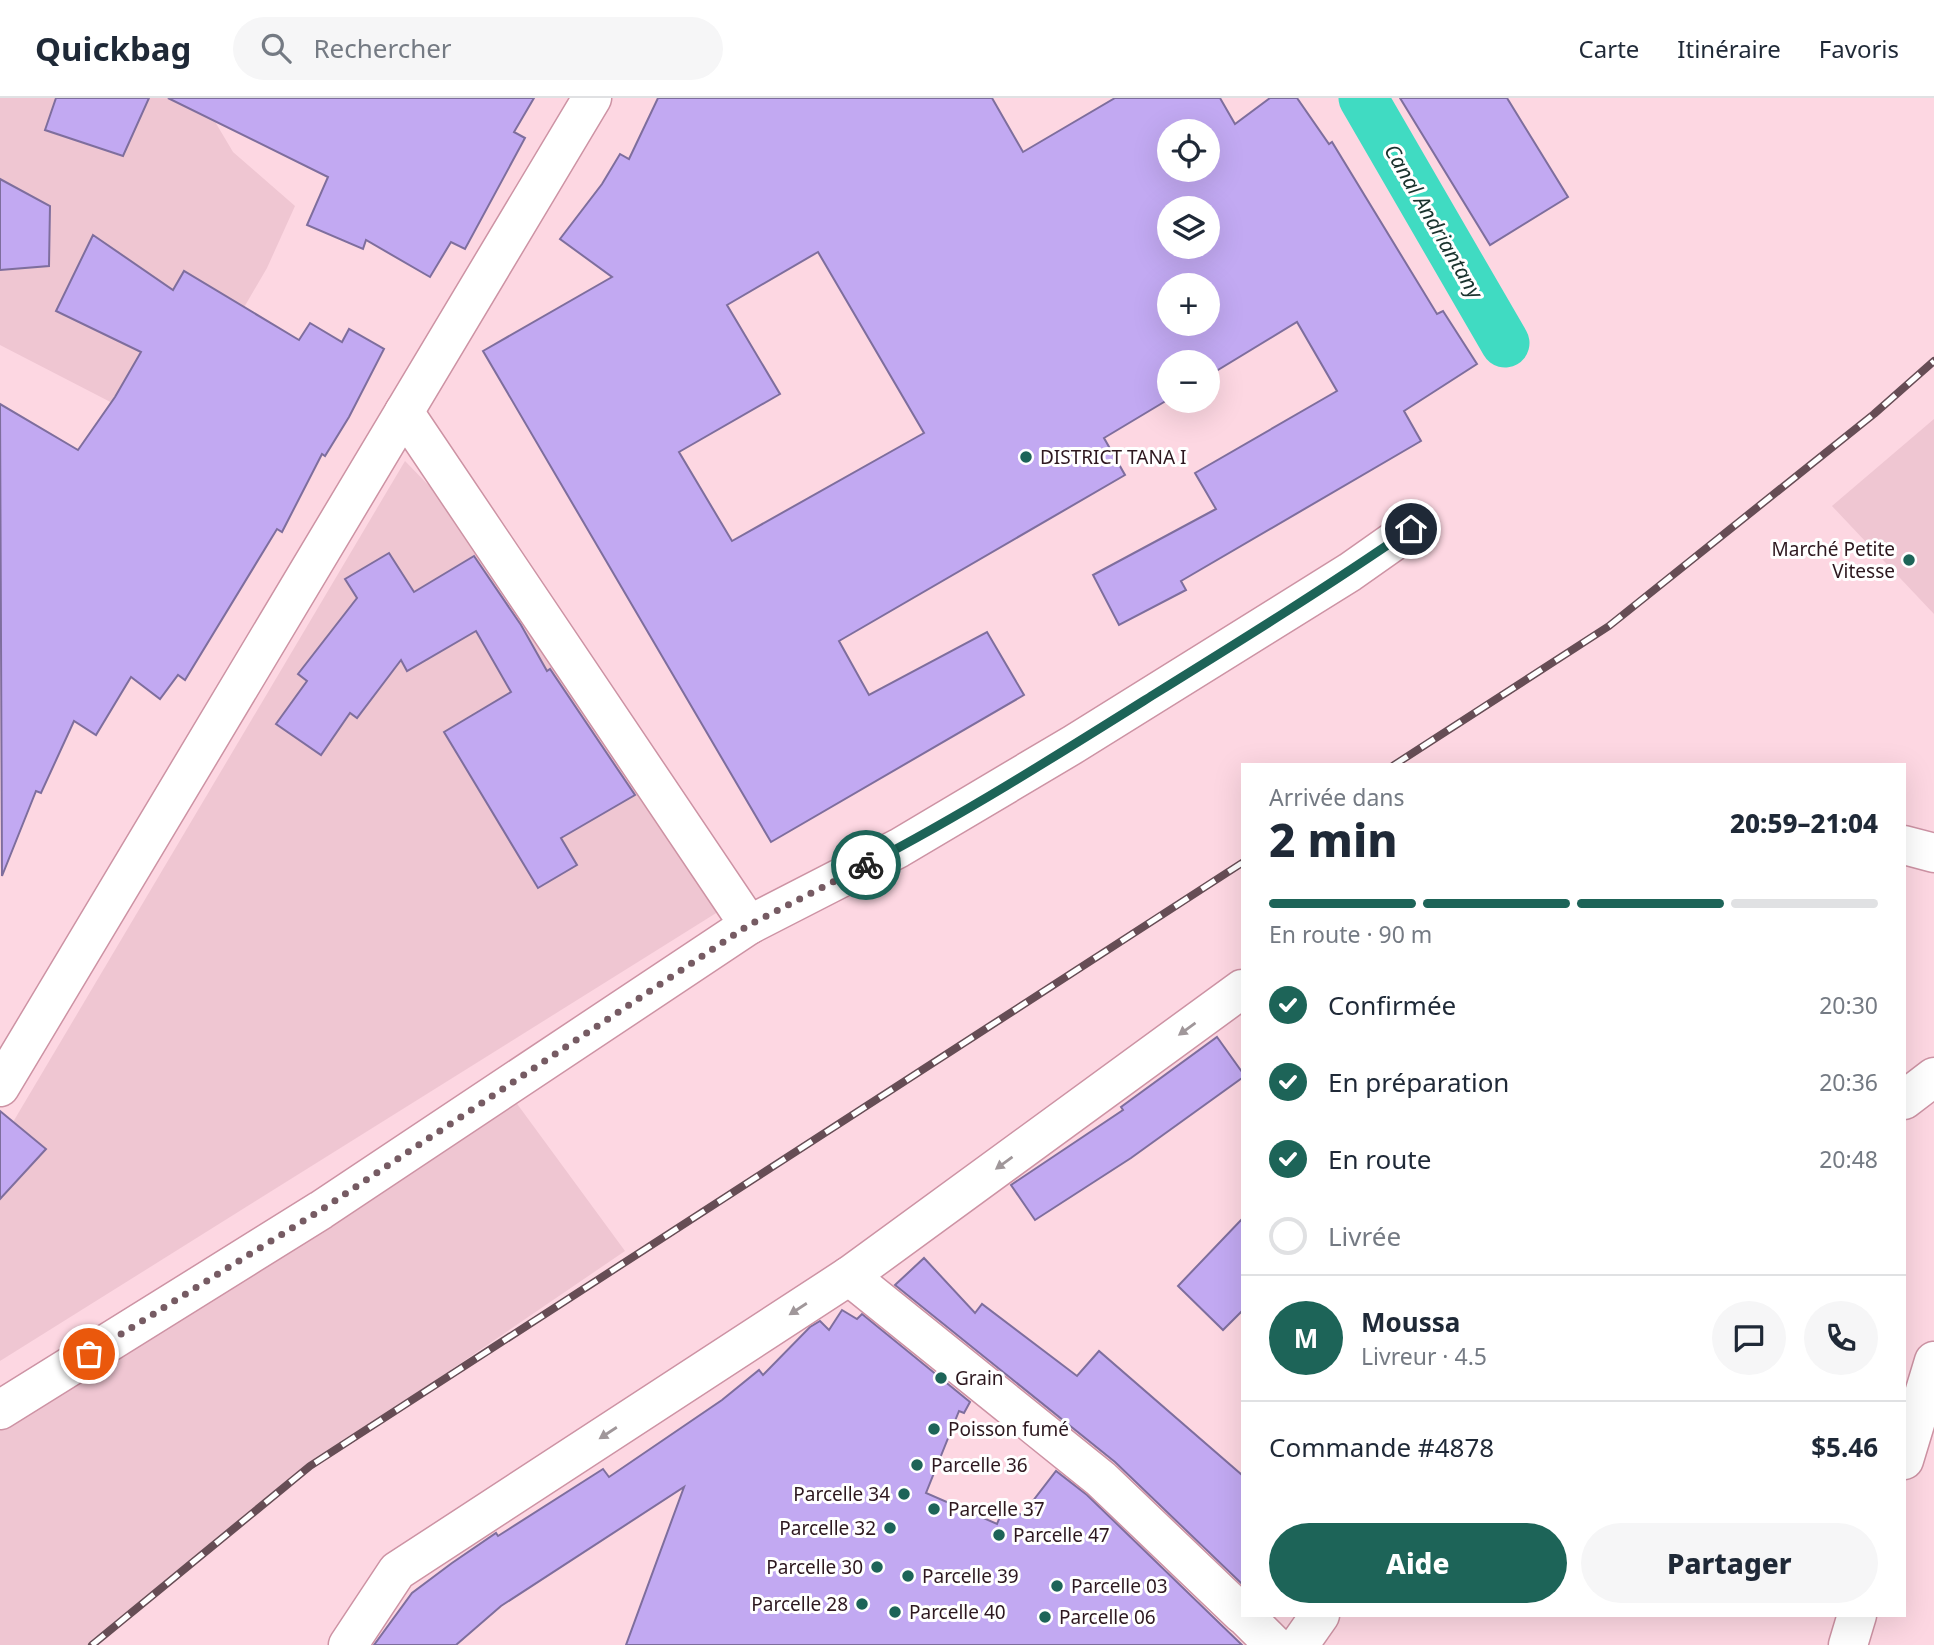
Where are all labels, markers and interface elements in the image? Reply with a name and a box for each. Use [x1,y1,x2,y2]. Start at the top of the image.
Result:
search box [233,17,723,80]
text: Quickbag [35,26,191,71]
icon: search [257,29,295,67]
text: Rechercher [313,30,452,66]
text: Carte [1579,32,1639,65]
text: Itinéraire [1677,32,1781,65]
text: Favoris [1819,32,1899,65]
map controls [1157,119,1220,413]
button: locate [1157,119,1220,182]
water label: Canal Andriantany [1378,139,1490,304]
button: layers [1157,196,1220,259]
button: + [1157,273,1220,336]
button: − [1157,350,1220,413]
place label: DISTRICT TANA I [1040,444,1186,470]
marker: DISTRICT TANA I [1018,449,1034,465]
pin [1381,499,1441,559]
icon: home [1392,510,1430,548]
place label: Marché Petite Vitesse [1772,536,1895,584]
marker: Marché Petite Vitesse [1901,552,1917,568]
text: Arrivée dans [1269,781,1405,813]
text: 20:59–21:04 [1730,805,1878,841]
text: 2 min [1269,808,1398,870]
courier [831,830,901,900]
icon: bike [847,846,885,884]
text: En route · 90 m [1269,918,1432,950]
icon: check [1269,986,1307,1024]
text: Confirmée [1328,987,1456,1023]
text: 20:30 [1819,989,1878,1021]
one-way arrow [1178,1022,1196,1036]
icon: check [1269,1063,1307,1101]
text: En préparation [1328,1064,1509,1100]
text: 20:36 [1819,1066,1878,1098]
icon: check [1269,1140,1307,1178]
text: En route [1328,1141,1431,1177]
text: 20:48 [1819,1143,1878,1175]
one-way arrow [995,1156,1013,1170]
text: Livrée [1328,1218,1401,1254]
button: chat [1712,1301,1786,1375]
button: phone [1804,1301,1878,1375]
one-way arrow [789,1302,808,1315]
text: Moussa [1361,1304,1460,1340]
text: M [1294,1320,1318,1356]
pin [59,1324,119,1384]
icon: bag [70,1335,108,1373]
text: Livreur · 4.5 [1361,1340,1487,1372]
place label: Grain [955,1365,1004,1391]
marker: Grain [933,1370,949,1386]
place label: Poisson fumé [948,1416,1069,1442]
marker: Poisson fumé [926,1421,942,1437]
one-way arrow [598,1427,617,1440]
text: Commande #4878 [1269,1429,1494,1465]
text: $5.46 [1811,1429,1878,1465]
place label: Parcelle 36 [931,1452,1028,1478]
marker: Parcelle 36 [909,1457,925,1473]
place label: Parcelle 34 [793,1481,890,1507]
marker: Parcelle 34 [896,1486,912,1502]
place label: Parcelle 37 [948,1496,1045,1522]
marker: Parcelle 37 [926,1501,942,1517]
place label: Parcelle 32 [779,1515,876,1541]
marker: Parcelle 32 [882,1520,898,1536]
place label: Parcelle 47 [1013,1522,1110,1548]
button: Aide [1269,1523,1567,1603]
button: Partager [1581,1523,1878,1603]
marker: Parcelle 47 [991,1527,1007,1543]
place label: Parcelle 30 [766,1554,863,1580]
marker: Parcelle 30 [869,1559,885,1575]
place label: Parcelle 39 [922,1563,1019,1589]
marker: Parcelle 39 [900,1568,916,1584]
place label: Parcelle 03 [1071,1573,1168,1599]
marker: Parcelle 03 [1049,1578,1065,1594]
place label: Parcelle 28 [751,1591,848,1617]
marker: Parcelle 28 [854,1596,870,1612]
place label: Parcelle 40 [909,1599,1006,1625]
marker: Parcelle 40 [887,1604,903,1620]
place label: Parcelle 06 [1059,1604,1156,1630]
marker: Parcelle 06 [1037,1609,1053,1625]

